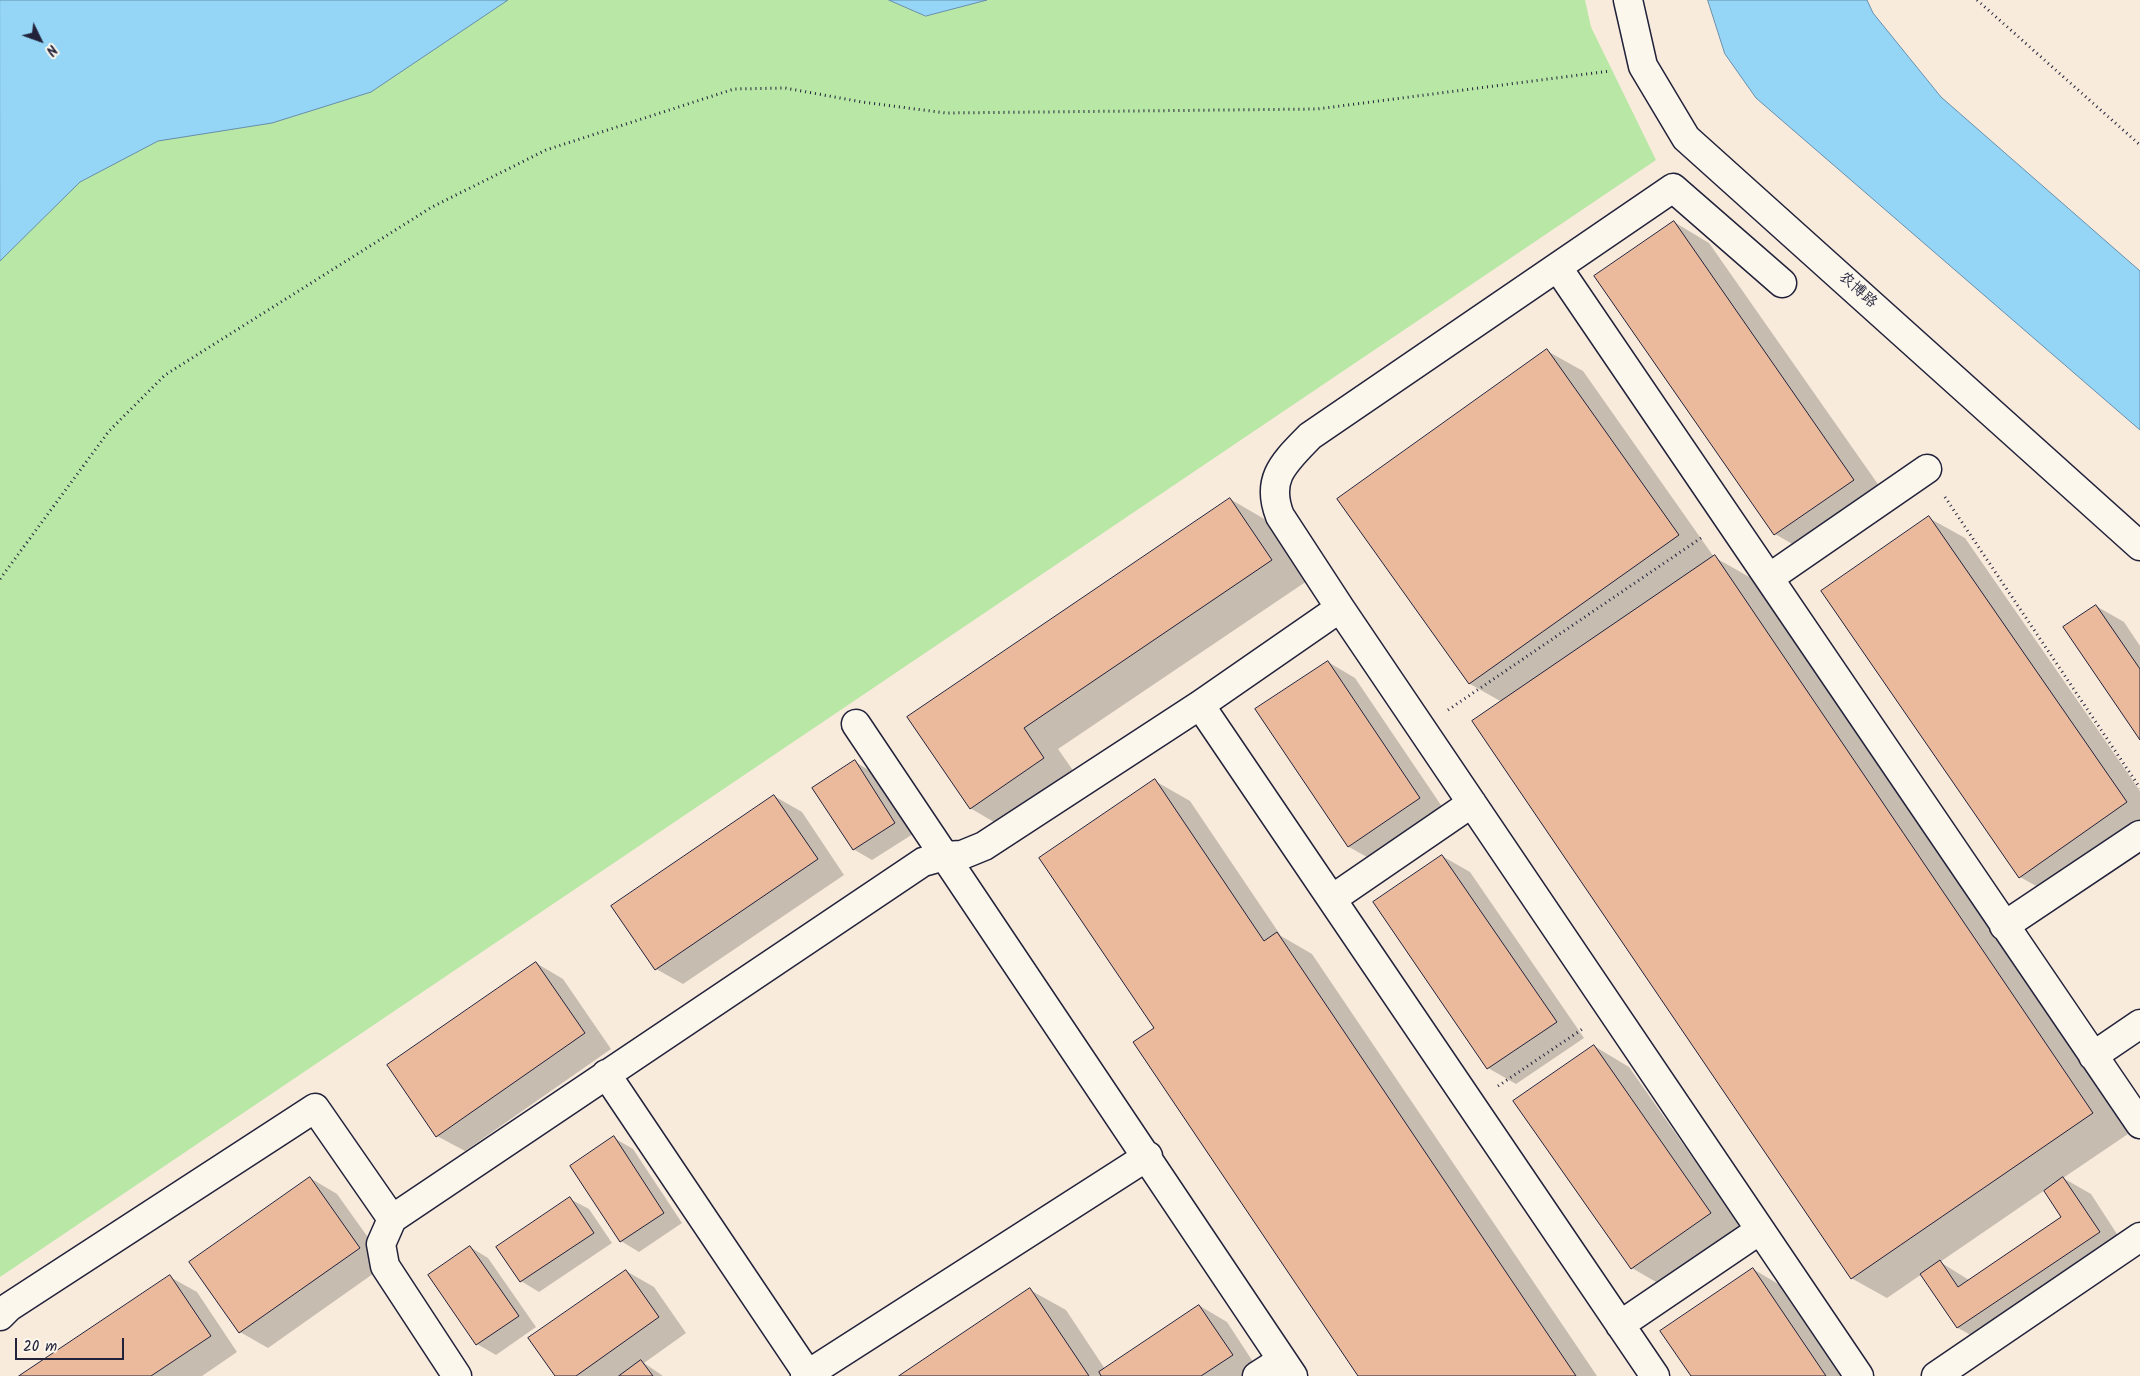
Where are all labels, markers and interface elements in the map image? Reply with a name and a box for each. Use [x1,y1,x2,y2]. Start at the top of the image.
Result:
north arrow [15,15,65,65]
text: N [40,39,62,61]
street label: 农博路 [1834,269,1880,313]
scale bar [18,1328,126,1360]
text: 20 m [23,1335,57,1359]

